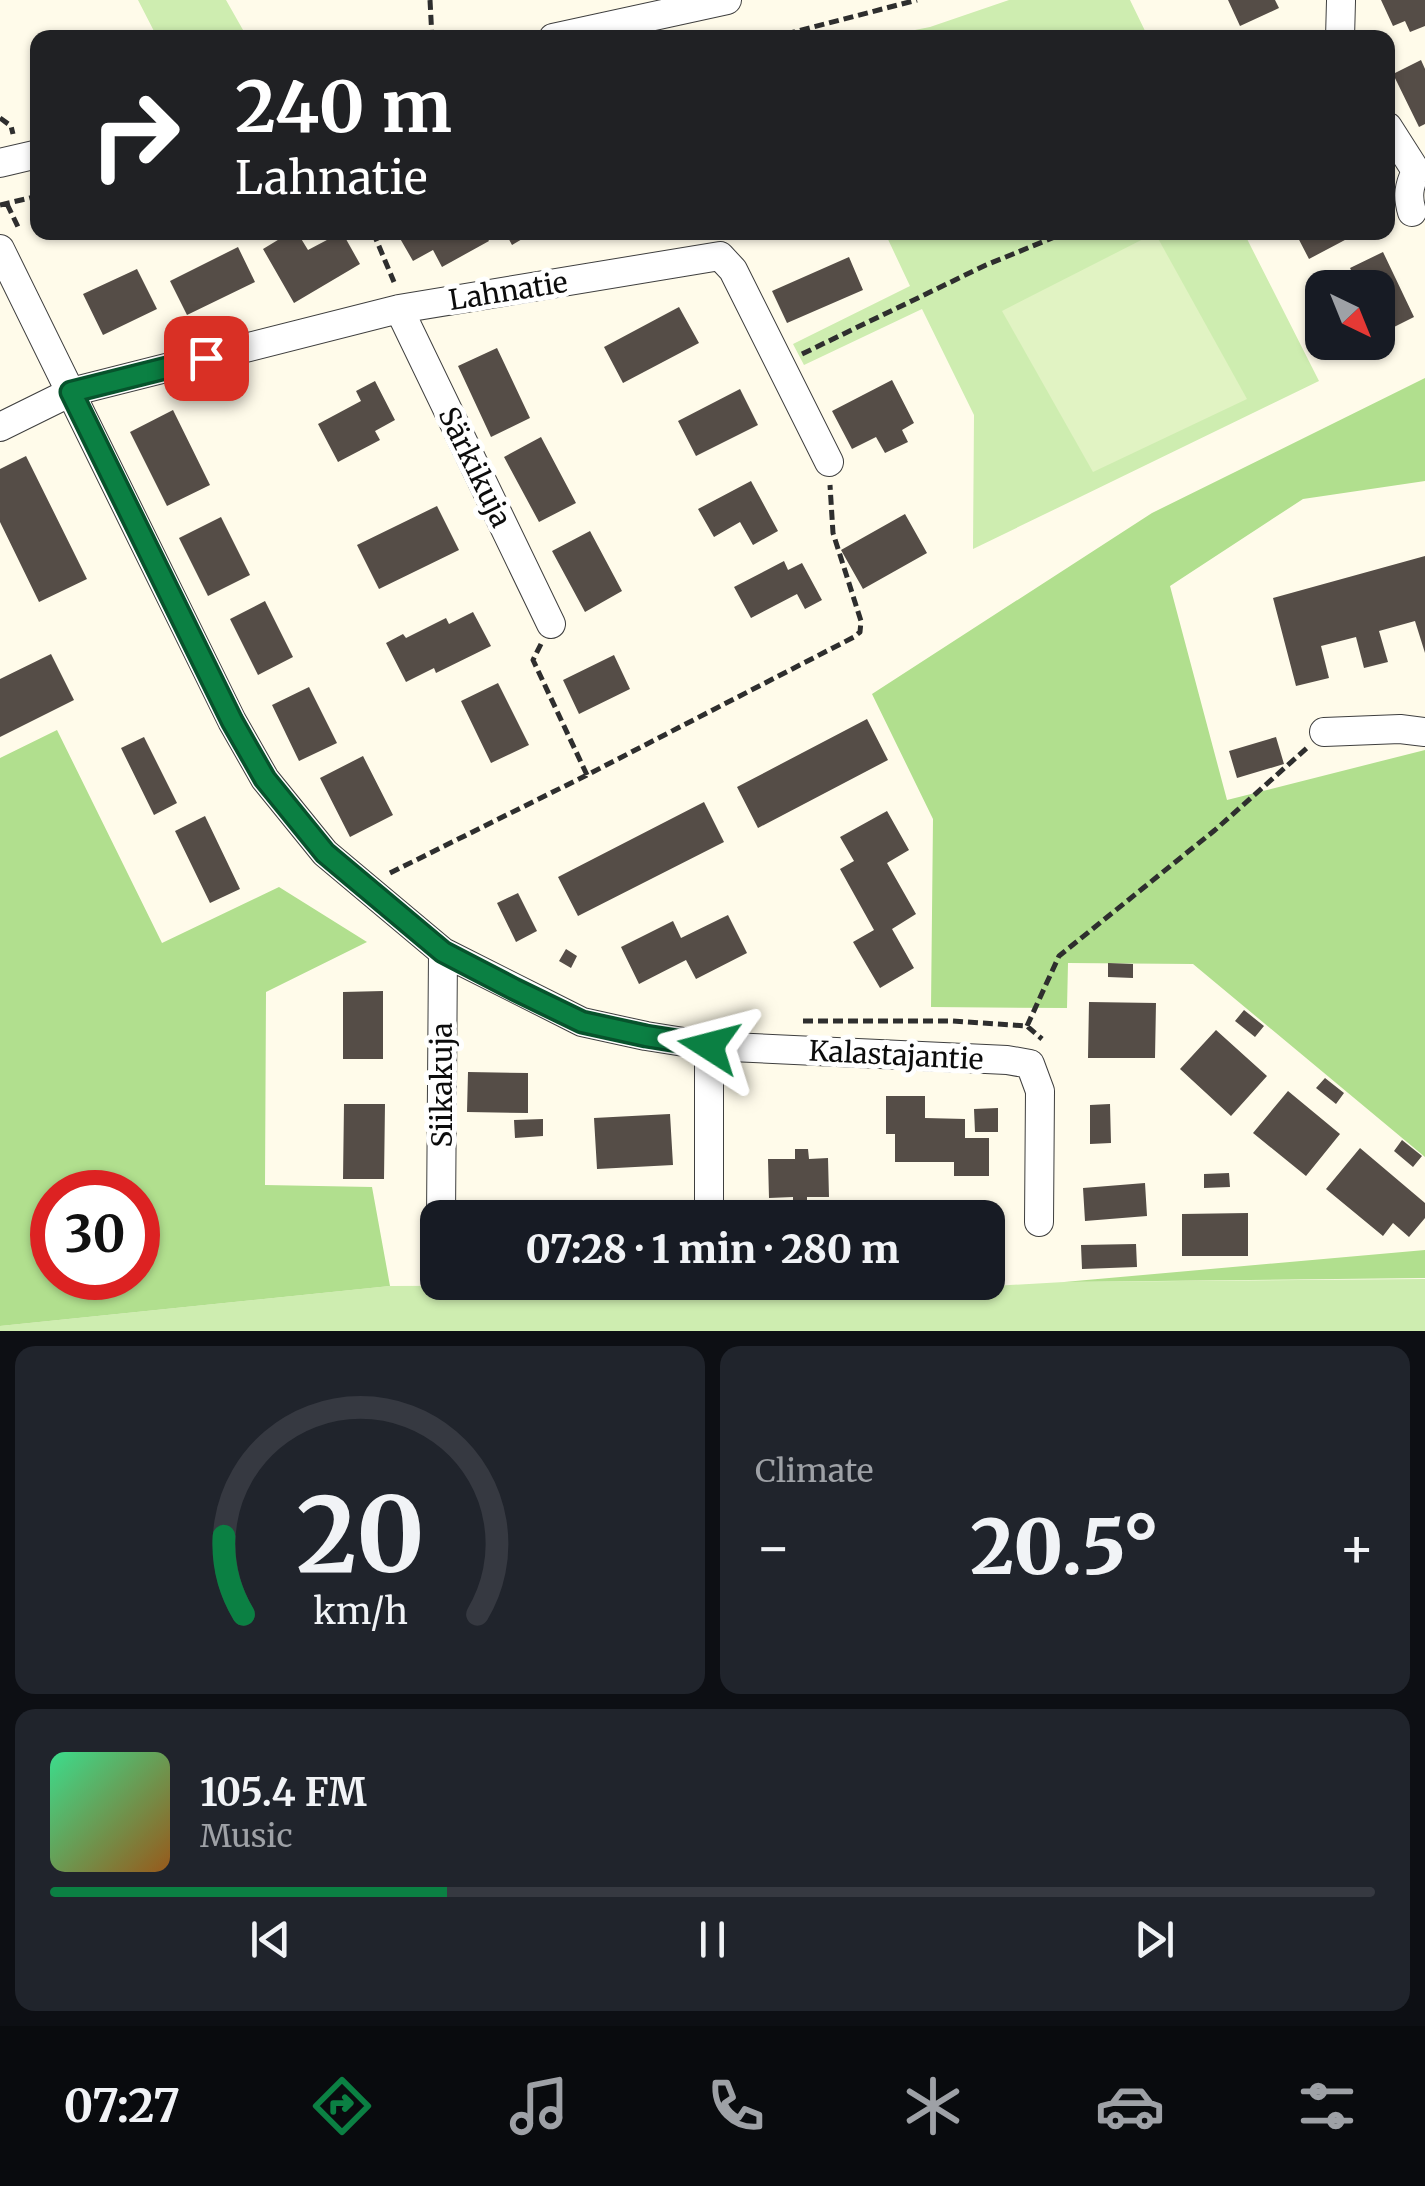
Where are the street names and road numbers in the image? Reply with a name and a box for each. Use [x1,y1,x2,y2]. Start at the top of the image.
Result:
street label: Lahnatie [446,264,570,318]
street label: Särkikuja [430,401,520,533]
street label: Siikakuja [424,1022,460,1148]
street label: Kalastajantie [808,1032,984,1078]

